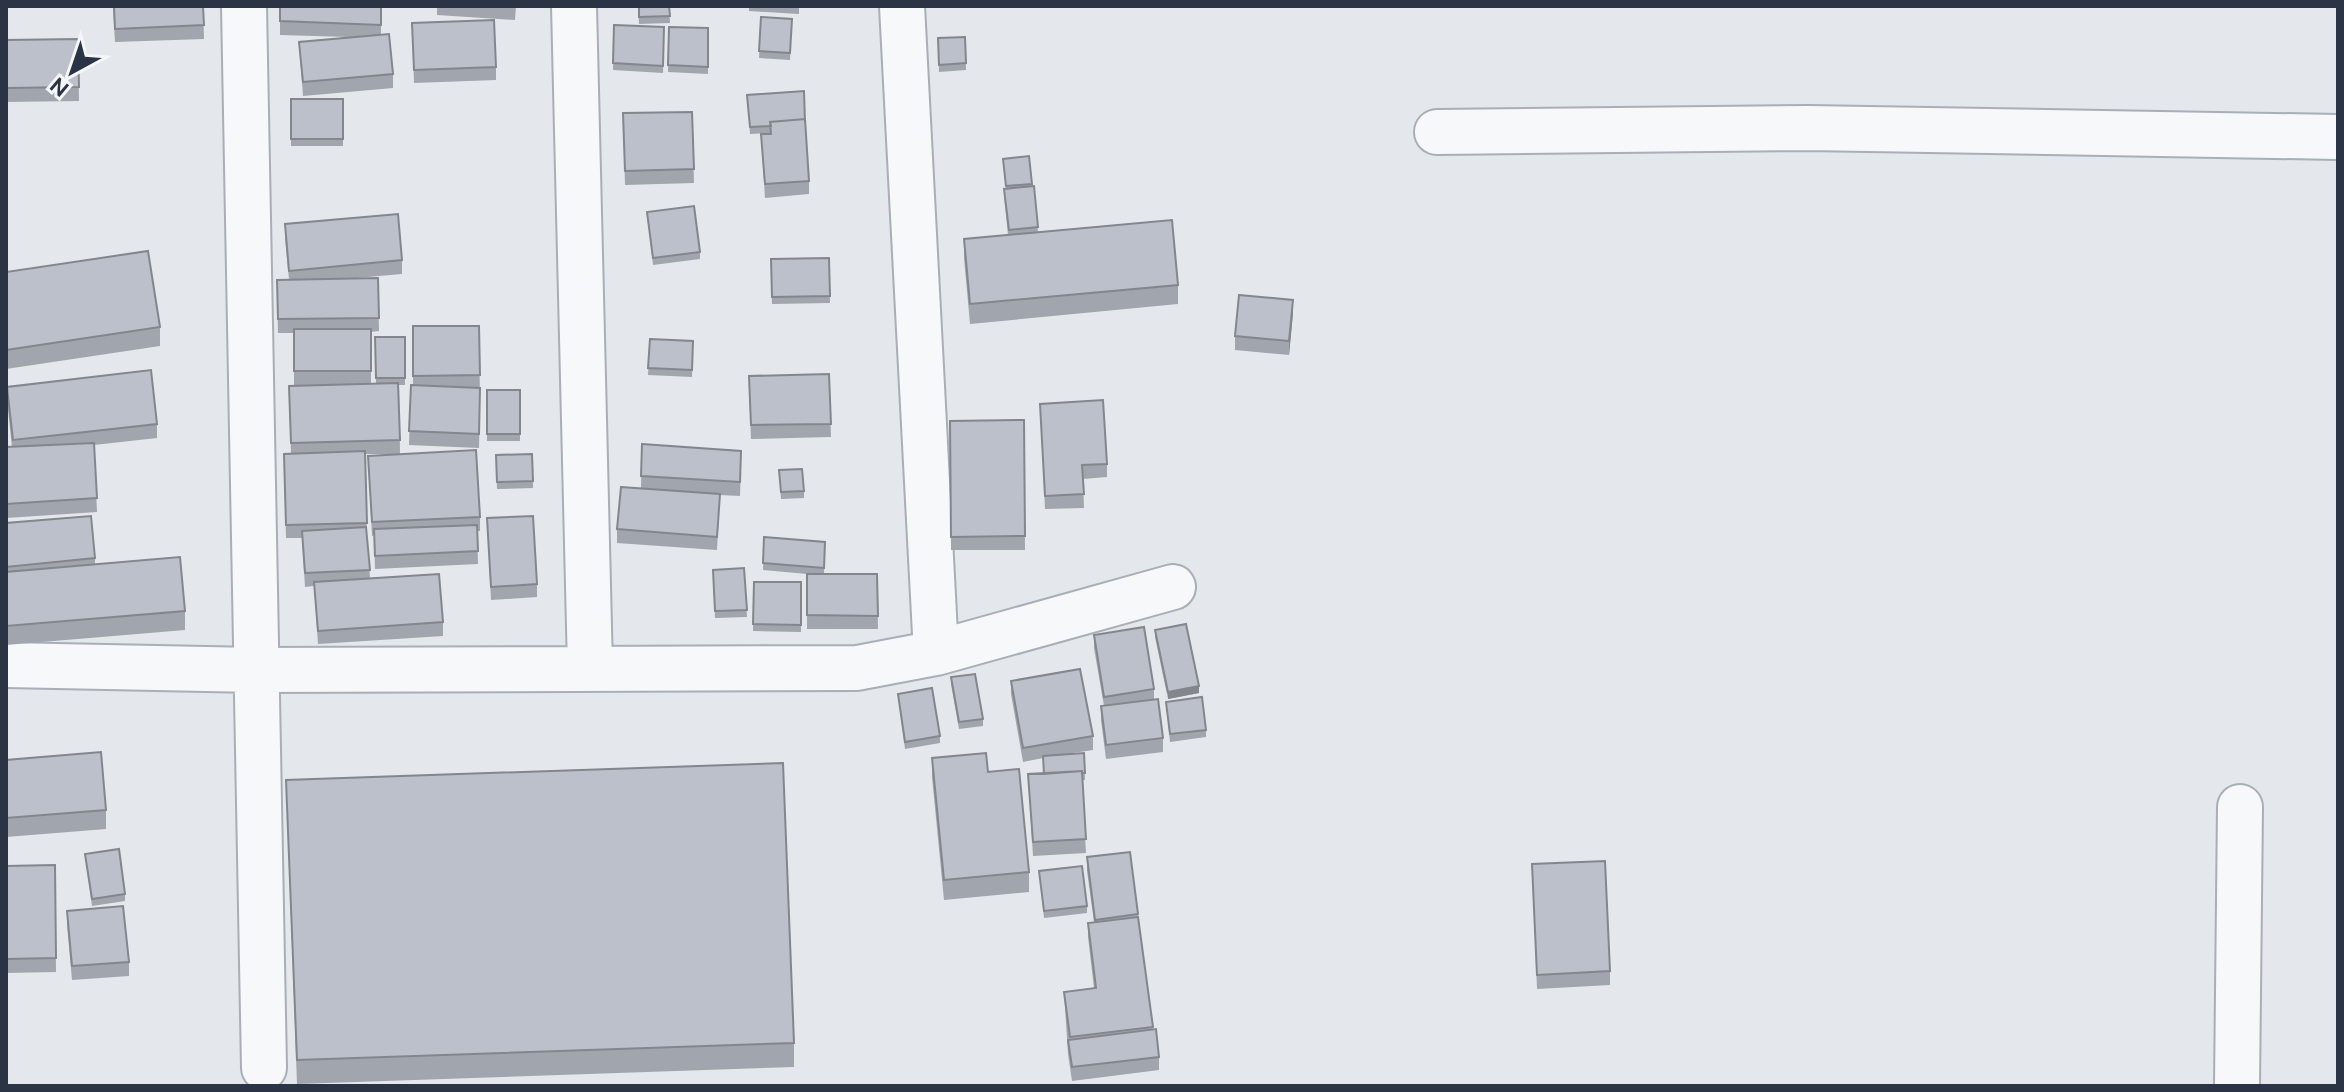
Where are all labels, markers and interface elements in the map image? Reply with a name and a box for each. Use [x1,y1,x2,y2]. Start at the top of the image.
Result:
north arrow [32,32,112,112]
text: N [44,73,73,103]

